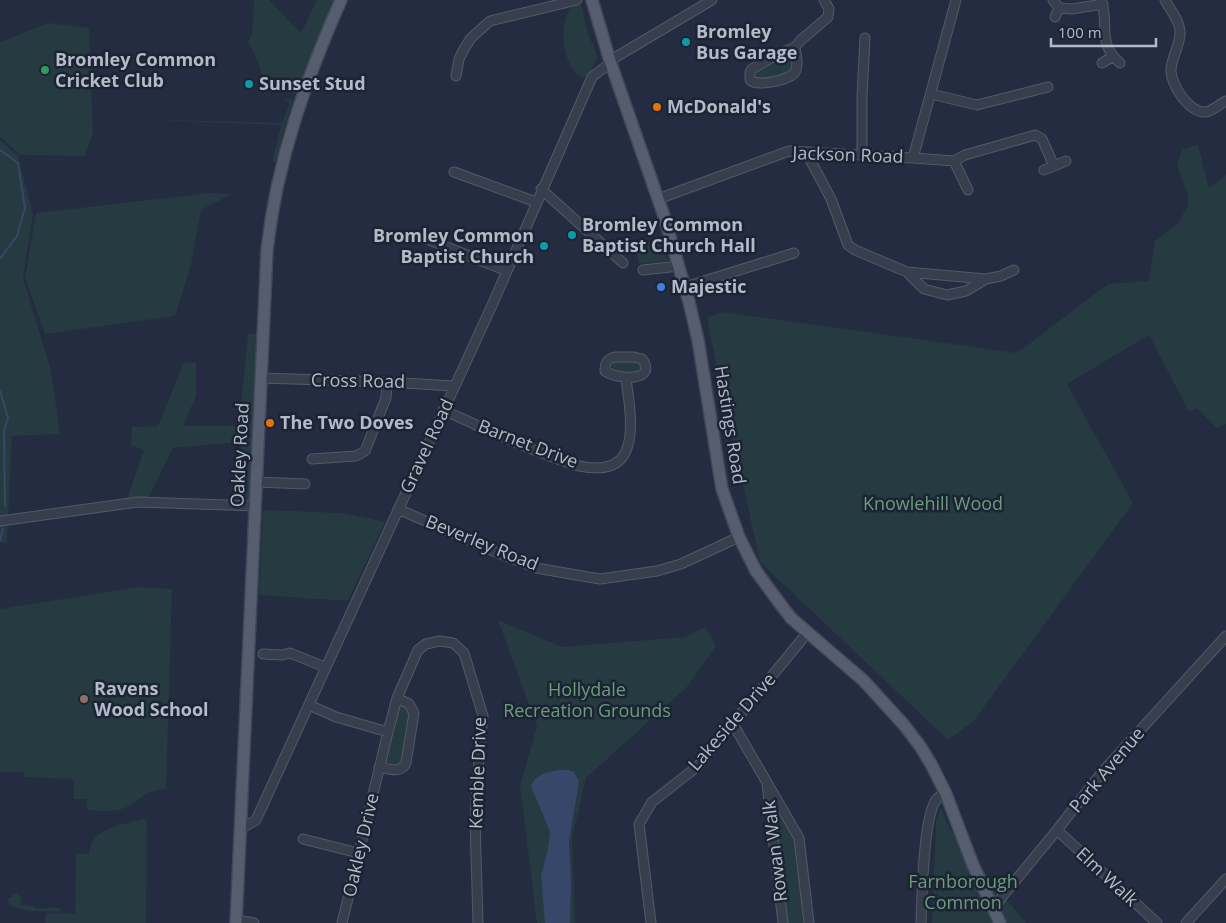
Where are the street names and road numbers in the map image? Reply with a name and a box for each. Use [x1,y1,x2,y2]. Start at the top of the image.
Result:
street label: Jackson Road [790,140,904,168]
street label: Hastings Road [710,364,752,486]
street label: Cross Road [311,367,405,393]
street label: Gravel Road [394,394,458,497]
street label: Oakley Road [224,402,254,508]
street label: Barnet Drive [475,413,582,473]
street label: Beverley Road [422,509,542,576]
street label: Lakeside Drive [682,667,780,775]
street label: Kemble Drive [463,716,491,829]
street label: Park Avenue [1063,721,1149,817]
street label: Oakley Drive [336,790,384,899]
street label: Rowan Walk [756,798,792,903]
street label: Elm Walk [1072,841,1144,912]

